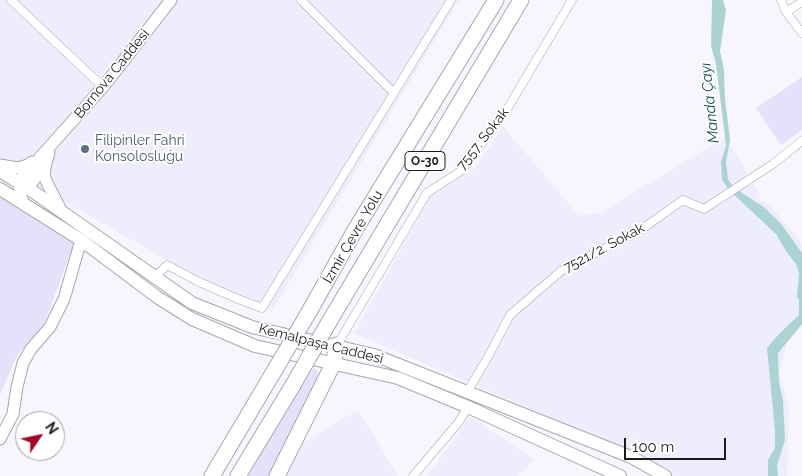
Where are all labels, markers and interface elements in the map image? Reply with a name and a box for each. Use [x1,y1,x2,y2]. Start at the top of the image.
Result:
street label: Bornova Caddesi [71,26,153,122]
water label: Manda Çayı [697,62,723,144]
street label: 7557. Sokak [453,104,513,174]
place label: Filipinler Fahri Konsolosluğu [95,133,185,166]
marker: Filipinler Fahri Konsolosluğu [79,143,91,155]
road number: O-30 [405,152,445,170]
street label: İzmir Çevre Yolu [320,188,386,286]
street label: 7521/2. Sokak [561,220,647,276]
street label: Kemalpaşa Caddesi [257,320,385,368]
north arrow [15,411,65,461]
text: N [42,419,61,437]
scale bar [627,428,730,460]
text: 100 m [632,438,674,456]

